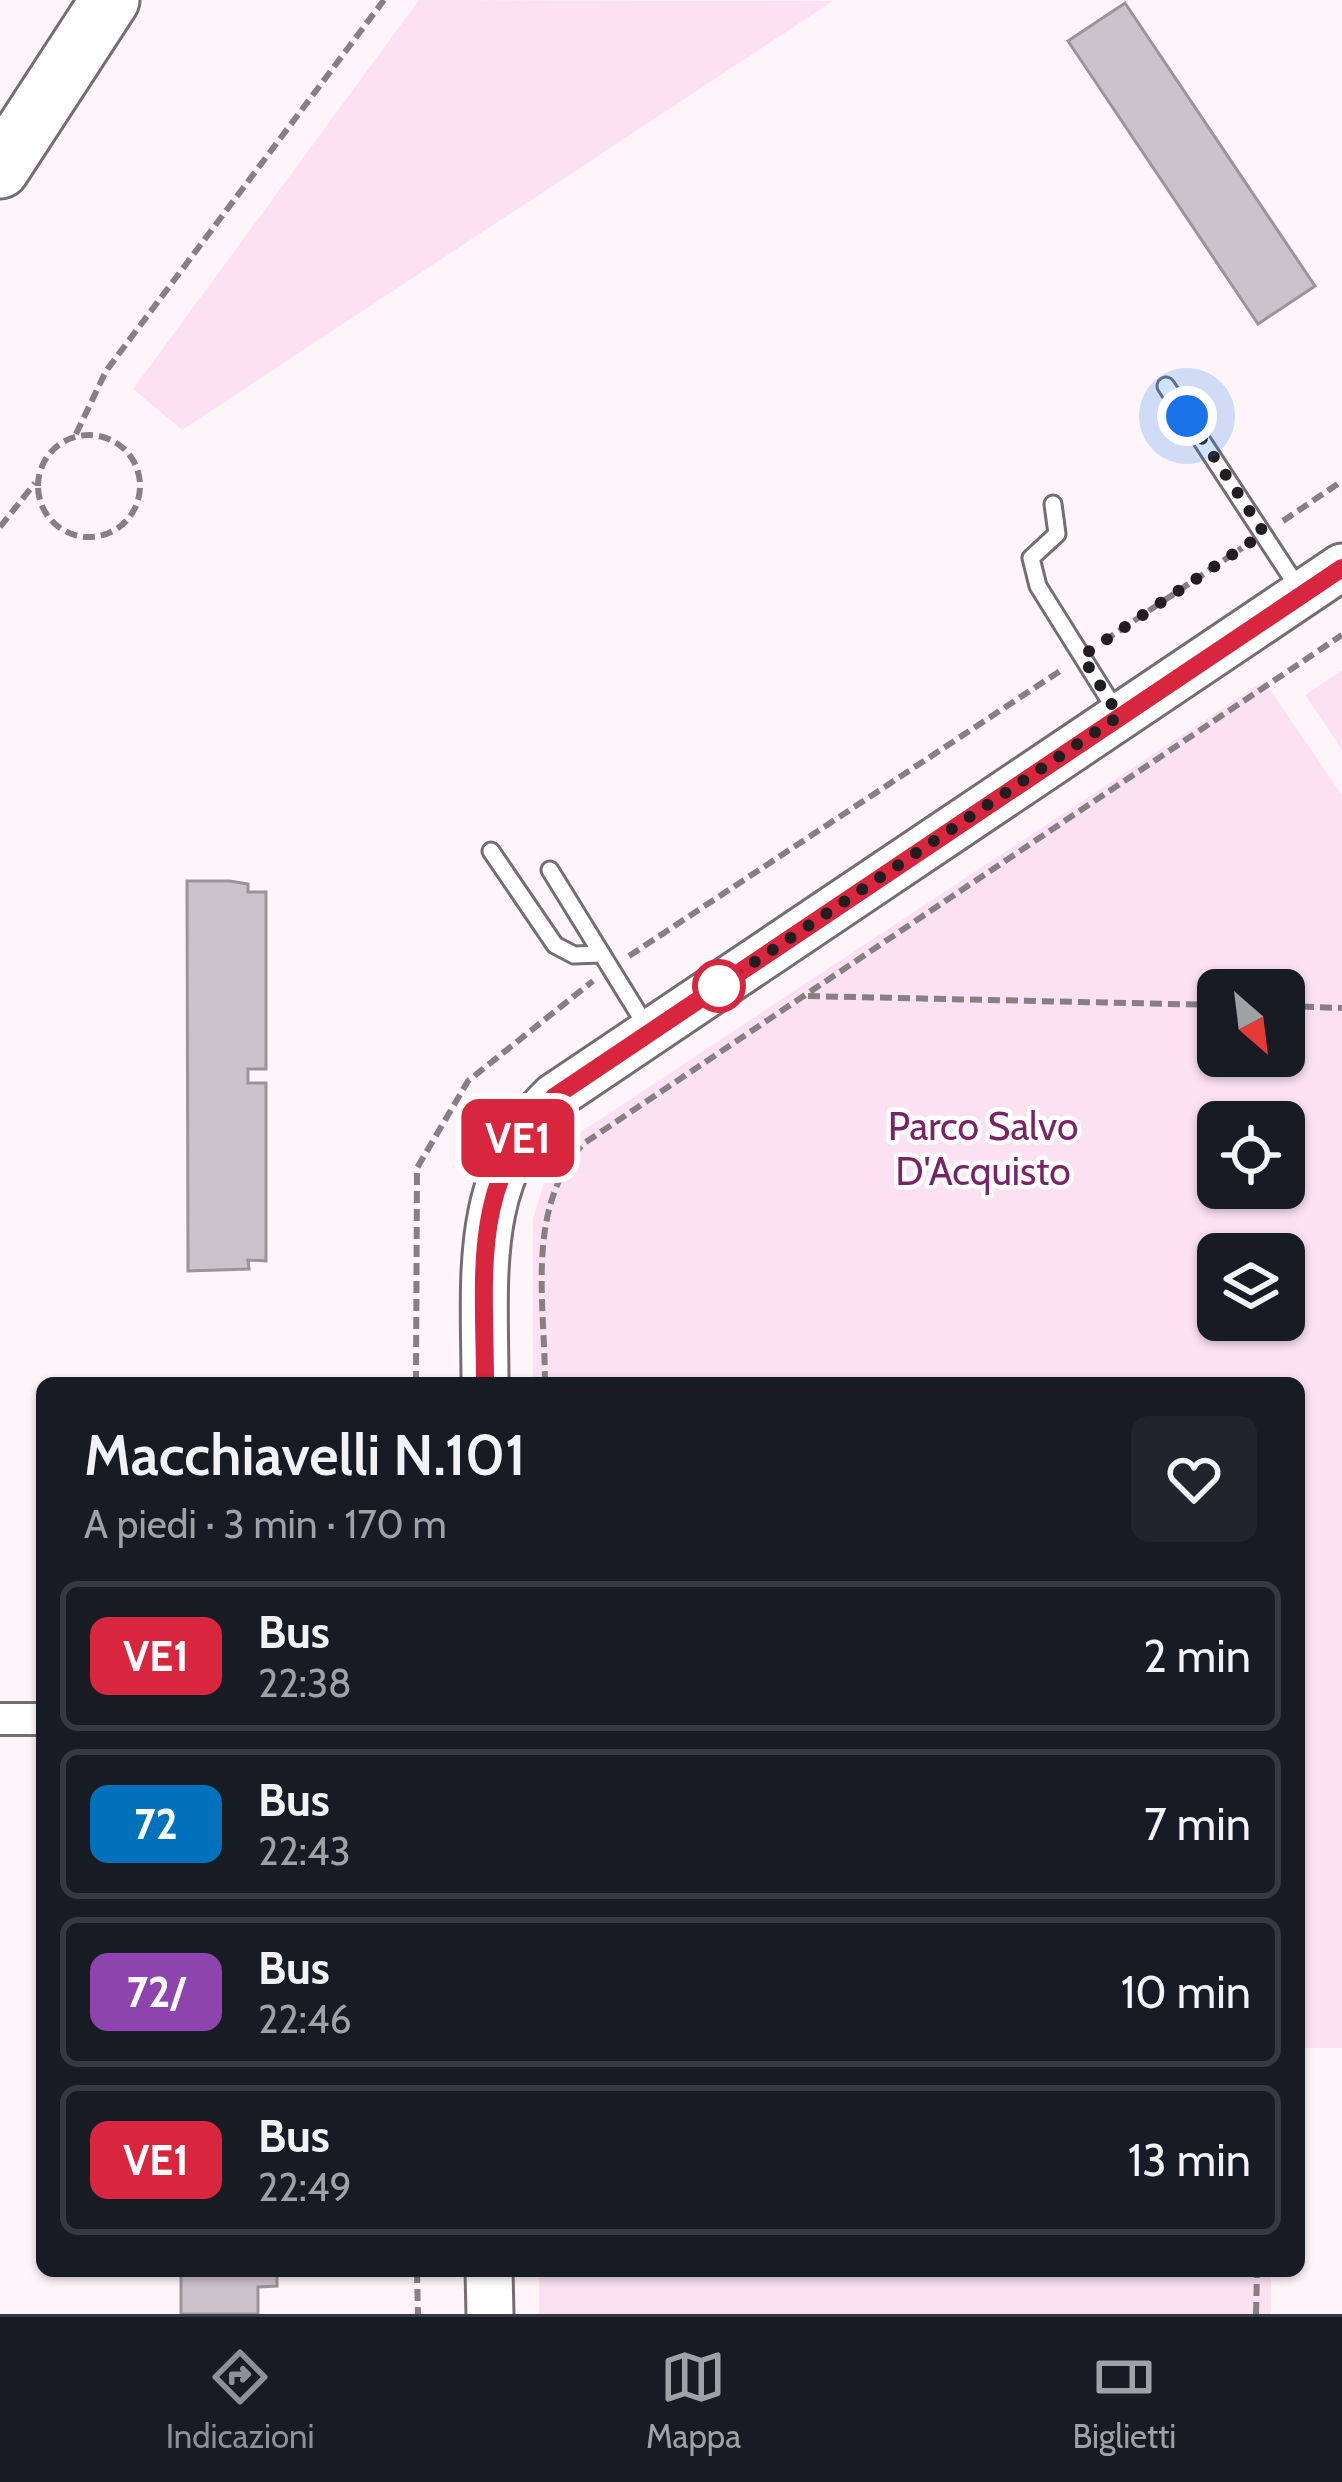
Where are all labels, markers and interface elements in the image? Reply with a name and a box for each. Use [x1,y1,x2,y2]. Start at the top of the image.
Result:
your location [1157,386,1217,446]
unlabelled marker [694,961,744,1011]
north arrow [1197,969,1305,1077]
map controls [1197,969,1305,1341]
line badge: VE1 [449,1099,587,1177]
button: locate [1197,1101,1305,1209]
park label: Parco Salvo D'Acquisto [888,1102,1078,1195]
text: VE1 [485,1112,551,1164]
button: layers [1197,1233,1305,1341]
button: heart [1131,1416,1257,1542]
text: Macchiavelli N.101 [84,1420,525,1489]
text: A piedi · 3 min · 170 m [84,1500,447,1548]
text: Bus [258,1605,330,1659]
text: 2 min [1143,1629,1251,1683]
text: VE1 [123,1630,189,1682]
text: 22:38 [258,1659,352,1707]
text: Bus [258,1773,330,1827]
text: 7 min [1144,1797,1251,1851]
text: 72 [134,1798,178,1850]
text: 22:43 [258,1827,351,1875]
text: Bus [258,1941,330,1995]
text: 10 min [1121,1965,1251,2019]
text: 72/ [127,1966,185,2018]
text: 22:46 [258,1995,352,2043]
text: Bus [258,2109,330,2163]
text: 13 min [1128,2133,1251,2187]
text: VE1 [123,2134,189,2186]
text: 22:49 [258,2163,352,2211]
tab: Indicazioni [166,2344,315,2456]
tab: Mappa [646,2344,741,2456]
tab: Biglietti [1072,2344,1176,2456]

